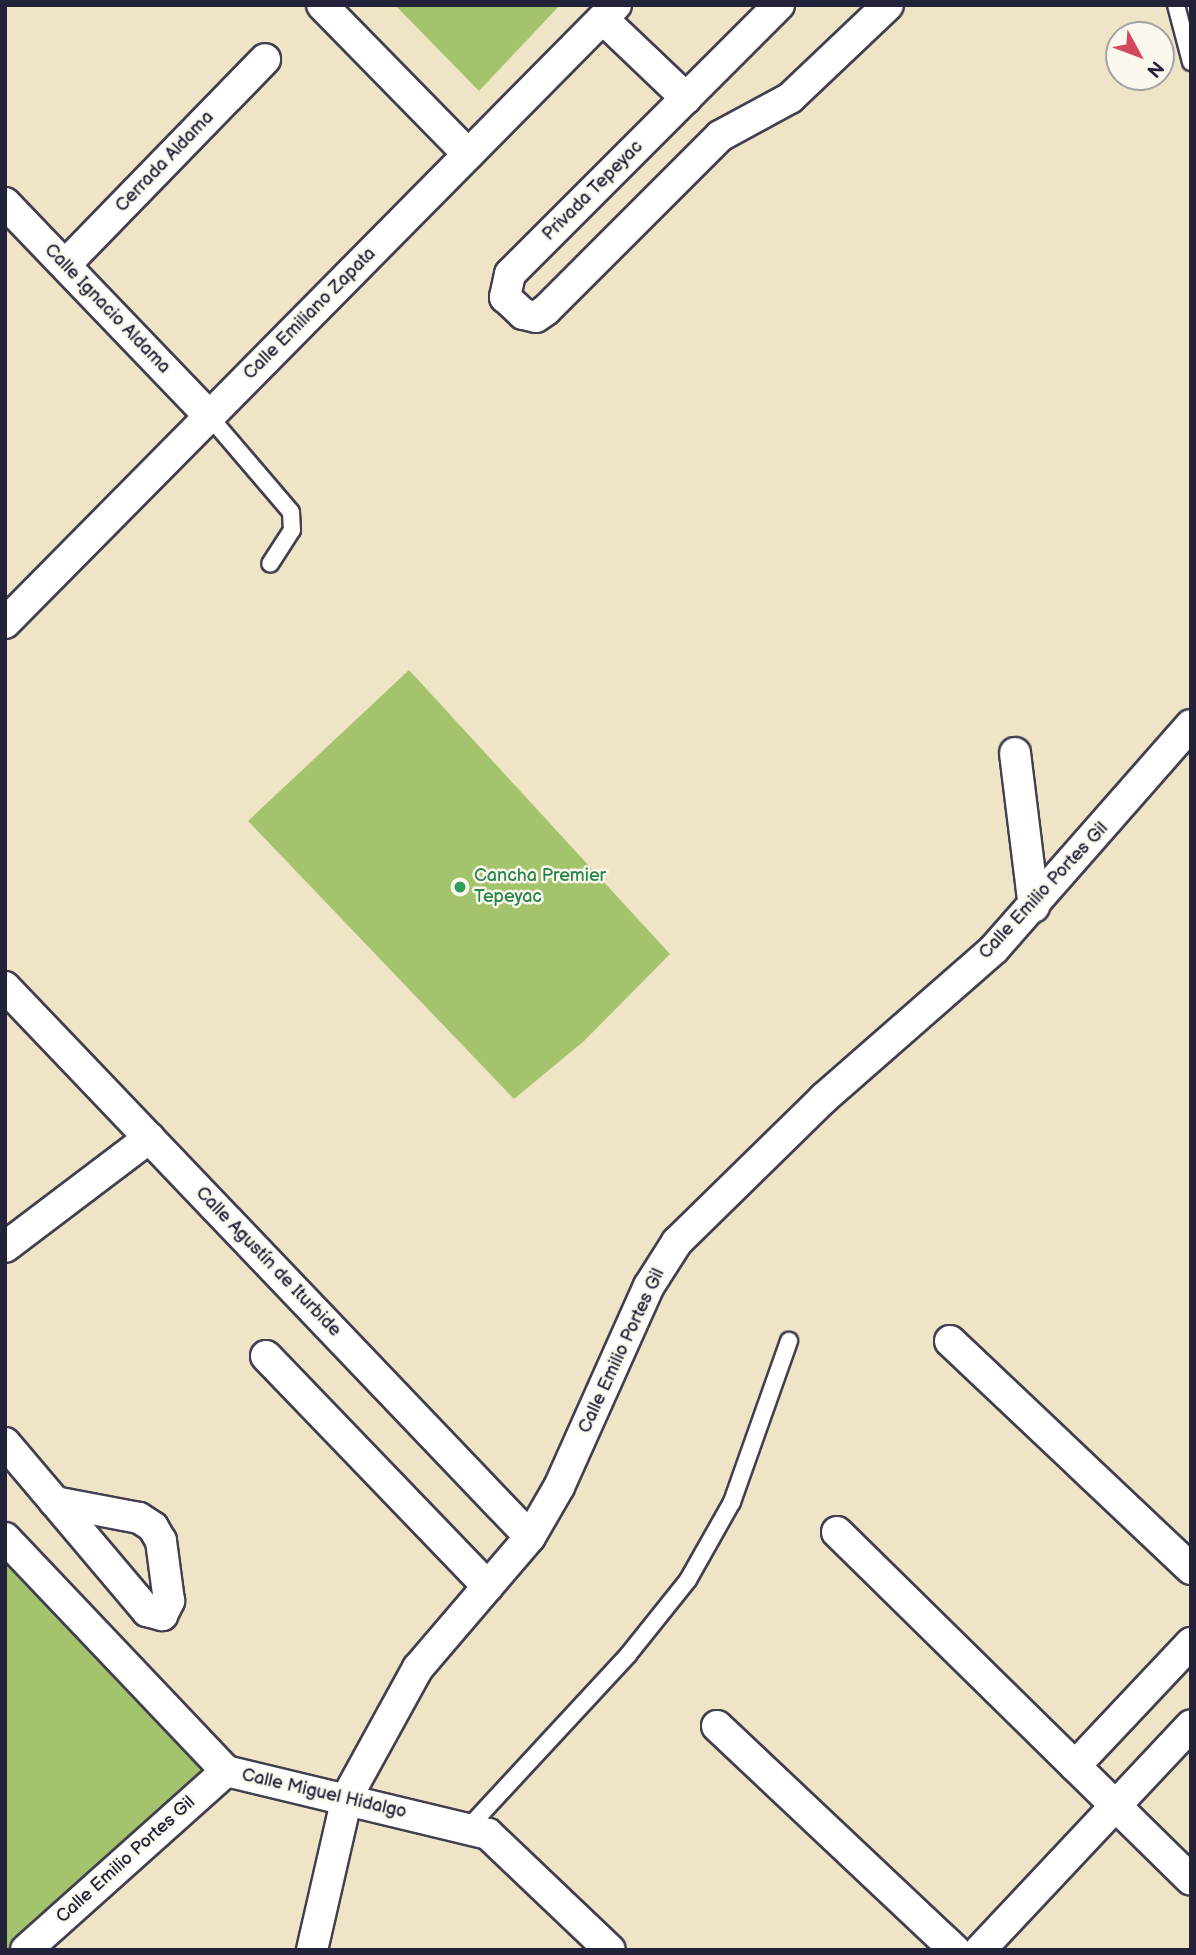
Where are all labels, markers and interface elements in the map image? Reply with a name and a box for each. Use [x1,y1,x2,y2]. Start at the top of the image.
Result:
north arrow [1105,21,1175,91]
text: N [1141,56,1168,82]
street label: Cerrada Aldama [111,107,219,217]
street label: Privada Tepeyac [538,136,648,246]
street label: Calle Ignacio Aldama [39,240,175,378]
street label: Calle Emiliano Zapata [239,243,381,385]
street label: Calle Emilio Portes Gil [975,818,1113,964]
place label: Cancha Premier Tepeyac [474,866,606,908]
marker: Cancha Premier Tepeyac [452,879,468,895]
street label: Calle Agustín de Iturbide [191,1183,345,1341]
street label: Calle Emilio Portes Gil [574,1265,670,1437]
street label: Calle Miguel Hidalgo [239,1765,409,1823]
street label: Calle Emilio Portes Gil [52,1792,200,1928]

